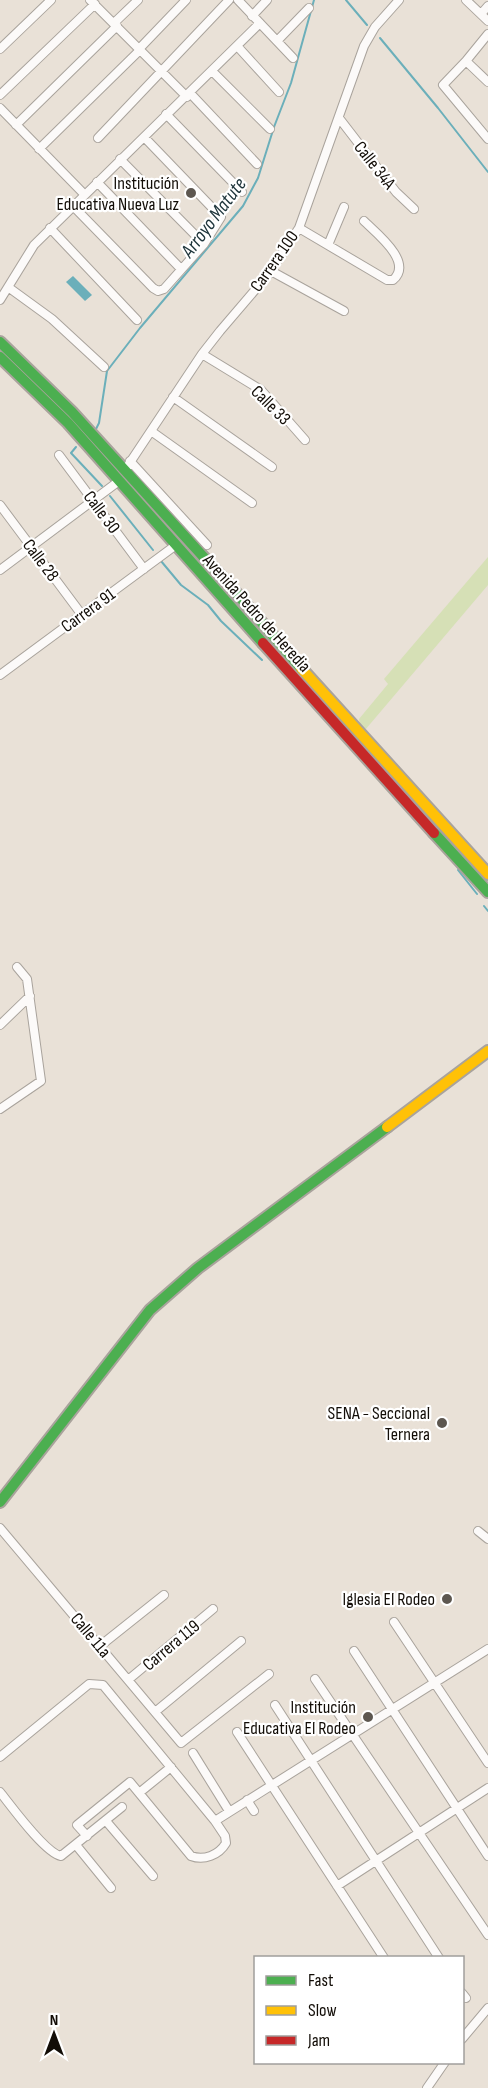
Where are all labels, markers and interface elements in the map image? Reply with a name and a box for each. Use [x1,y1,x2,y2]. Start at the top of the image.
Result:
street label: Calle 34A [349,137,400,194]
place label: Institución Educativa Nueva Luz [56,173,180,215]
water label: Arroyo Matute [175,173,252,263]
marker: Institución Educativa Nueva Luz [184,186,198,200]
street label: Carrera 100 [246,227,303,296]
street label: Calle 33 [247,381,295,429]
street label: Calle 30 [79,487,124,538]
street label: Calle 28 [18,535,63,586]
street label: Avenida Pedro de Heredia [198,549,315,677]
street label: Carrera 91 [57,583,120,637]
place label: SENA - Seccional Ternera [328,1403,430,1445]
marker: SENA - Seccional Ternera [435,1416,449,1430]
place label: Iglesia El Rodeo [343,1589,435,1610]
marker: Iglesia El Rodeo [440,1592,454,1606]
street label: Calle 11a [66,1609,115,1662]
street label: Carrera 119 [139,1616,204,1675]
place label: Institución Educativa El Rodeo [243,1697,356,1739]
marker: Institución Educativa El Rodeo [361,1710,375,1724]
legend [254,1956,464,2064]
text: Fast [308,1970,334,1991]
text: Slow [308,2000,337,2021]
north arrow [24,2004,84,2064]
text: N [50,2011,58,2030]
text: Jam [307,2030,330,2051]

